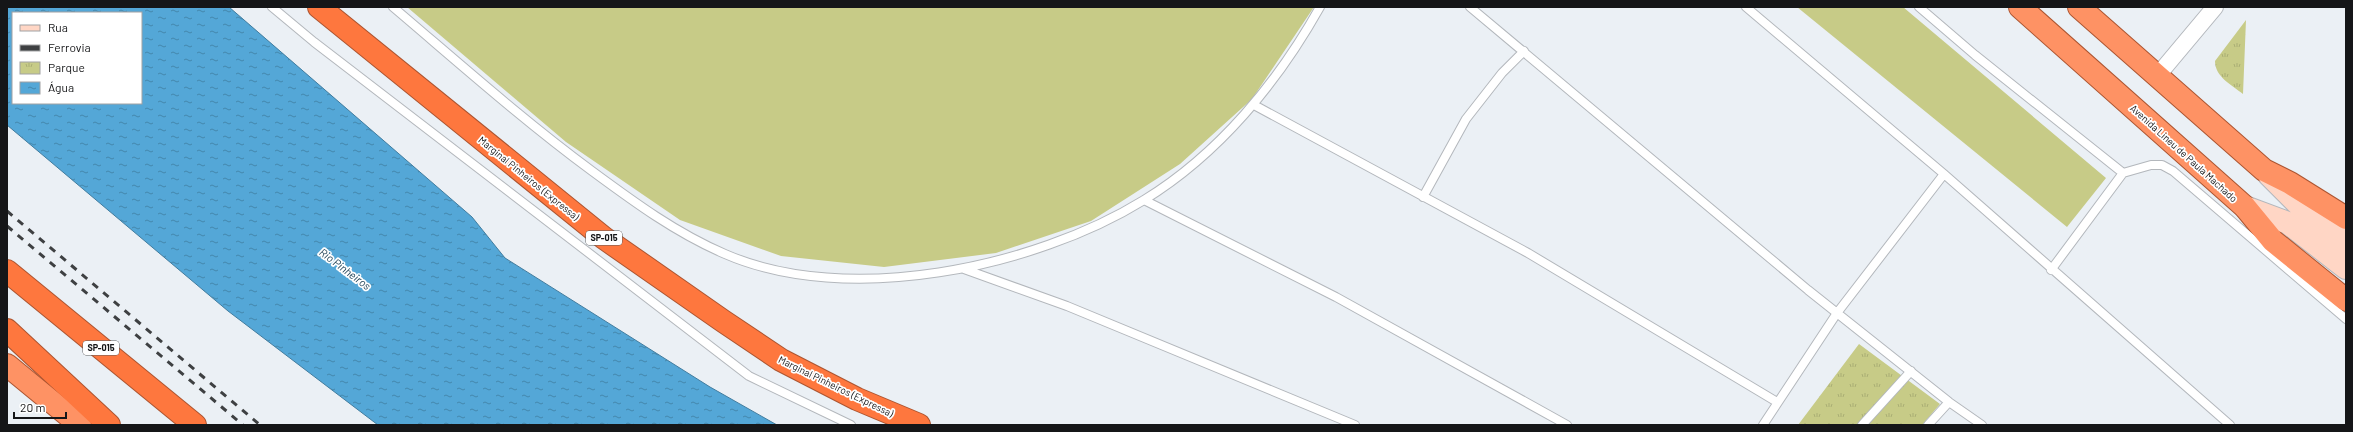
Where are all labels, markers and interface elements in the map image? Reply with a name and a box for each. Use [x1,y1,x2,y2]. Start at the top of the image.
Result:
legend [12,12,142,104]
text: Rua [48,20,68,34]
text: Ferrovia [48,40,91,54]
text: Parque [48,60,85,74]
text: Água [48,80,74,94]
street label: Avenida Lineu de Paula Machado [2128,102,2240,204]
street label: Marginal Pinheiros (Expressa) [476,134,582,223]
road number: SP-015 [586,231,622,245]
water label: Rio Pinheiros [317,245,374,292]
road number: SP-015 [83,341,119,355]
street label: Marginal Pinheiros (Expressa) [777,353,896,419]
scale bar [14,394,66,420]
text: 20 m [20,400,46,414]

